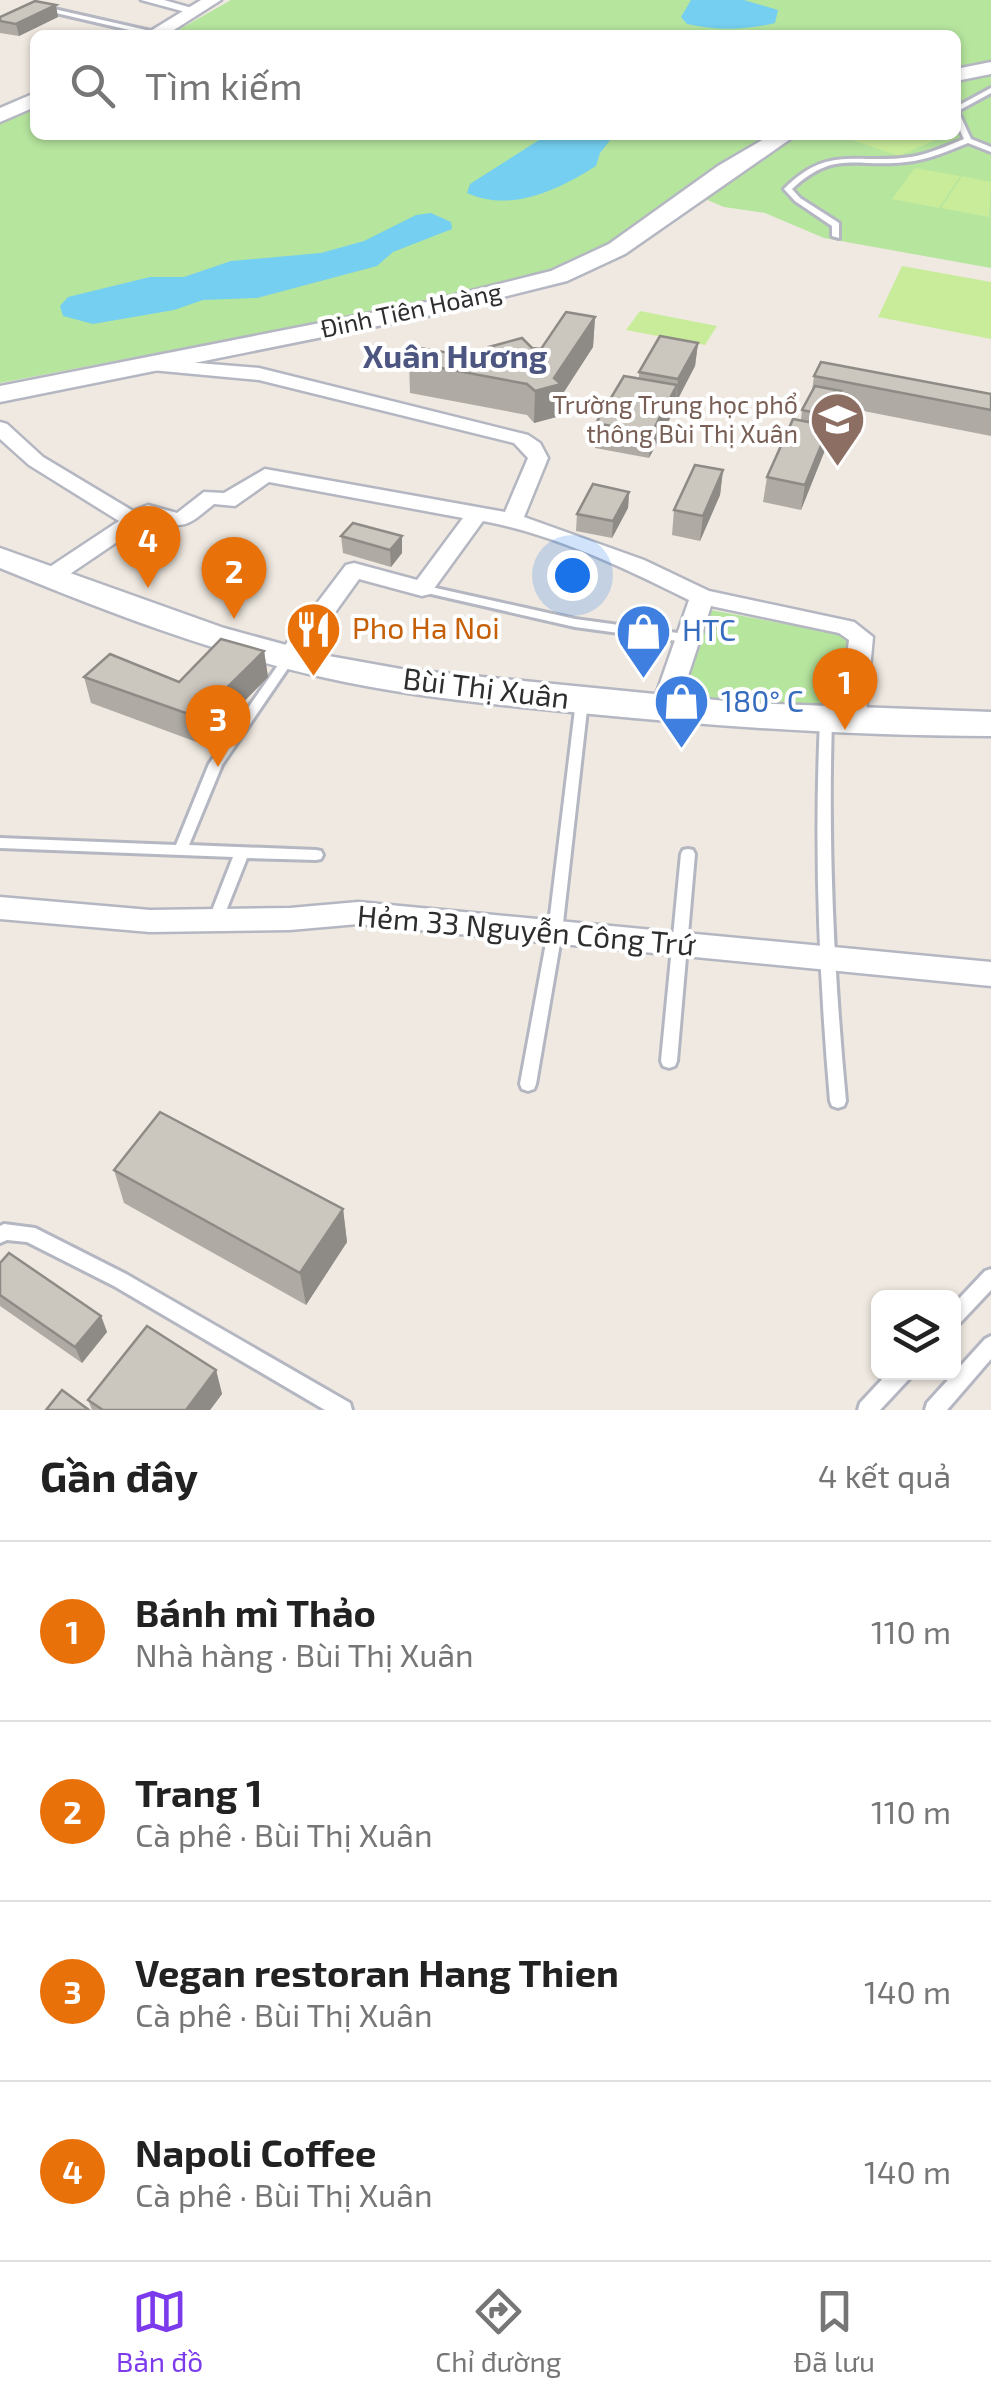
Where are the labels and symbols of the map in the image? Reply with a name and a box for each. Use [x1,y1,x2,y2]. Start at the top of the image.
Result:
street label: Đinh Tiên Hoàng [318,275,504,343]
district label: Xuân Hương [363,336,548,374]
place label: Trường Trung học phổ thông Bùi Thị Xuân [553,389,798,448]
school or university icon: Trường Trung học phổ thông Bùi Thị Xuân [807,389,867,468]
pin: 4 [116,506,180,588]
pin: 2 [202,536,266,619]
your location [547,550,598,601]
restaurant icon: Pho Ha Noi [283,599,343,678]
shop icon: HTC [613,601,673,680]
place label: Pho Ha Noi [352,609,500,645]
place label: HTC [682,611,736,647]
pin: 1 [812,648,878,730]
street label: Bùi Thị Xuân [401,659,571,715]
shop icon: 180° C [652,672,712,751]
place label: 180° C [721,682,804,718]
pin: 3 [186,684,250,767]
street label: Hẻm 33 Nguyễn Công Trứ [356,896,698,962]

